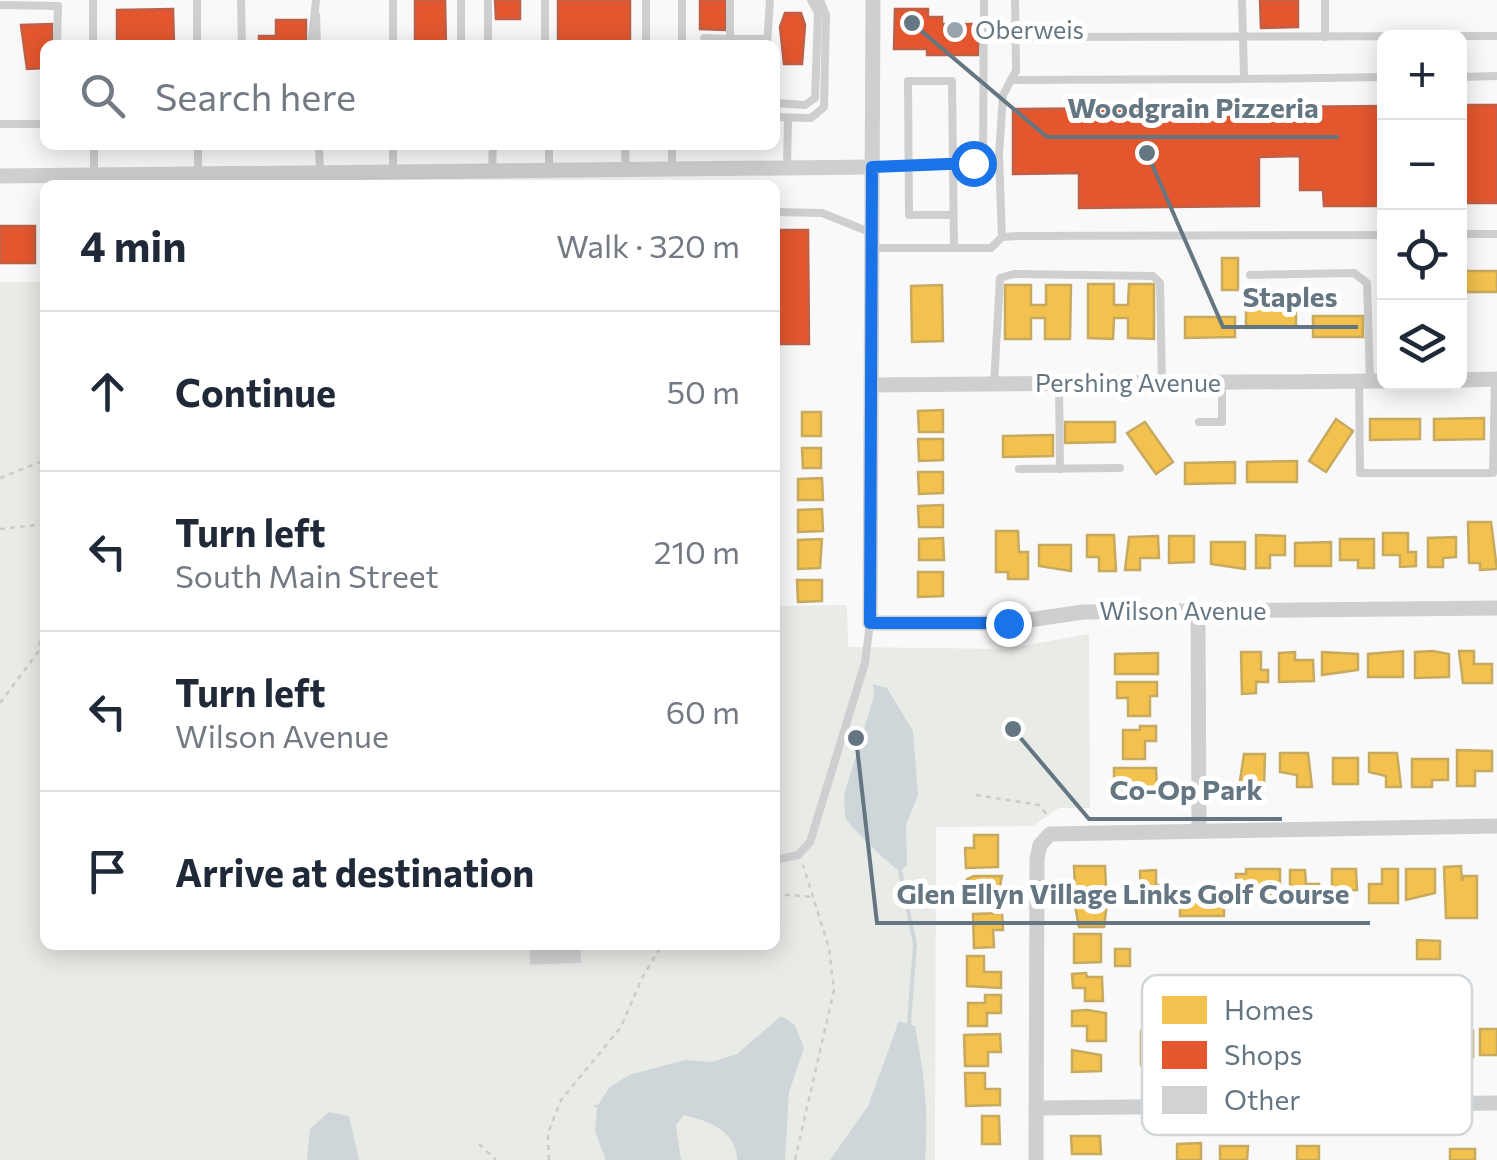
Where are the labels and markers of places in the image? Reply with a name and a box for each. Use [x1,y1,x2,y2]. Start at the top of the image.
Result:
place label: Oberweis [975,14,1084,44]
marker: Oberweis [944,19,966,41]
callout: Woodgrain Pizzeria [1047,79,1339,137]
callout: Staples [1223,269,1358,327]
callout: Co-Op Park [1089,761,1282,819]
callout: Glen Ellyn Village Links Golf Course [877,865,1370,923]

